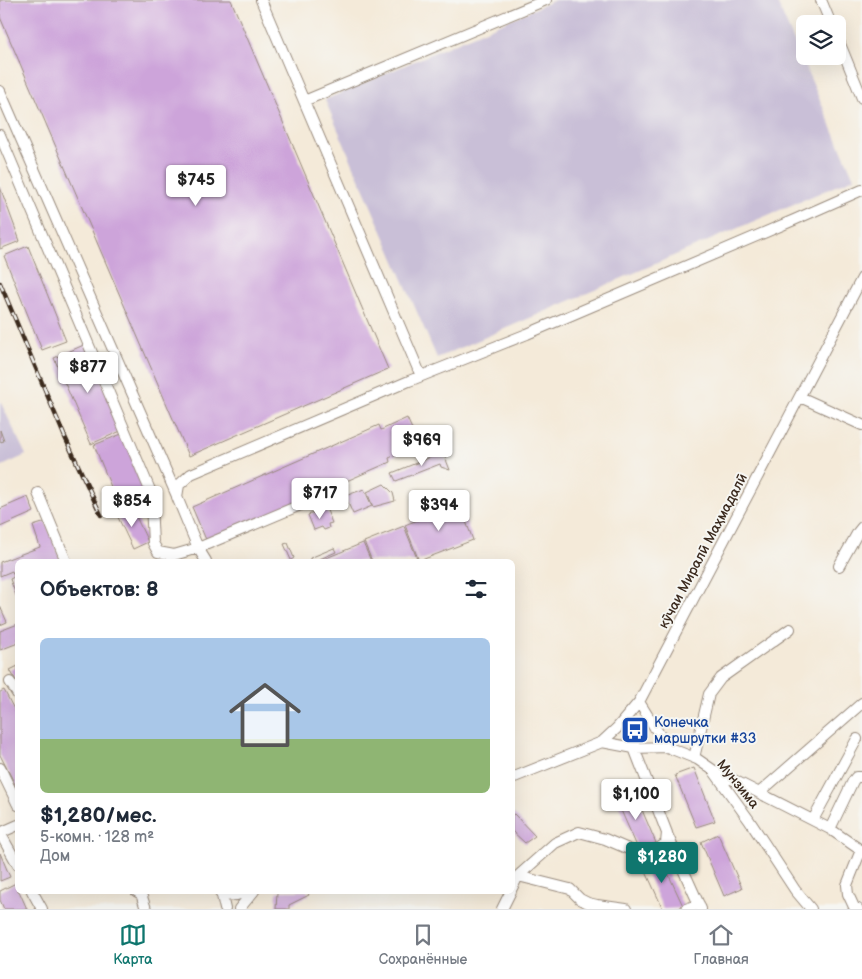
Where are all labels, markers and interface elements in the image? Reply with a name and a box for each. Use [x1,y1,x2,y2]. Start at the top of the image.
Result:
map controls [796,15,846,65]
button: layers [796,15,846,65]
pin: $745 [166,164,226,207]
text: $745 [177,171,215,190]
pin: $877 [58,352,118,394]
text: $877 [69,358,107,377]
pin: $969 [392,424,452,467]
text: $969 [403,431,442,450]
street label: кӯчаи Миралӣ Маҳмадалӣ [655,471,751,631]
pin: $717 [290,478,350,520]
text: $717 [303,484,337,503]
pin: $854 [102,486,162,528]
pin: $394 [409,490,469,532]
text: $854 [113,492,151,511]
text: $394 [420,496,458,515]
icon: filters [462,575,490,603]
text: Объектов: 8 [40,577,159,602]
icon: home [220,670,310,760]
place label: Конечка маршрутки #33 [654,714,756,747]
bus stop icon: Конечка маршрутки #33 [620,715,650,745]
street label: Мунзима [713,756,763,812]
pin: $1,100 [595,778,677,821]
text: $1,100 [612,785,660,804]
text: $1,280/мес. [40,803,157,828]
text: 5-комн. · 128 m² [40,828,154,847]
pin: $1,280 [621,842,703,884]
text: Дом [40,847,70,866]
text: $1,280 [637,848,687,867]
tab: Карта [113,921,153,968]
tab: Сохранённые [379,921,467,968]
tab: Главная [694,921,749,968]

